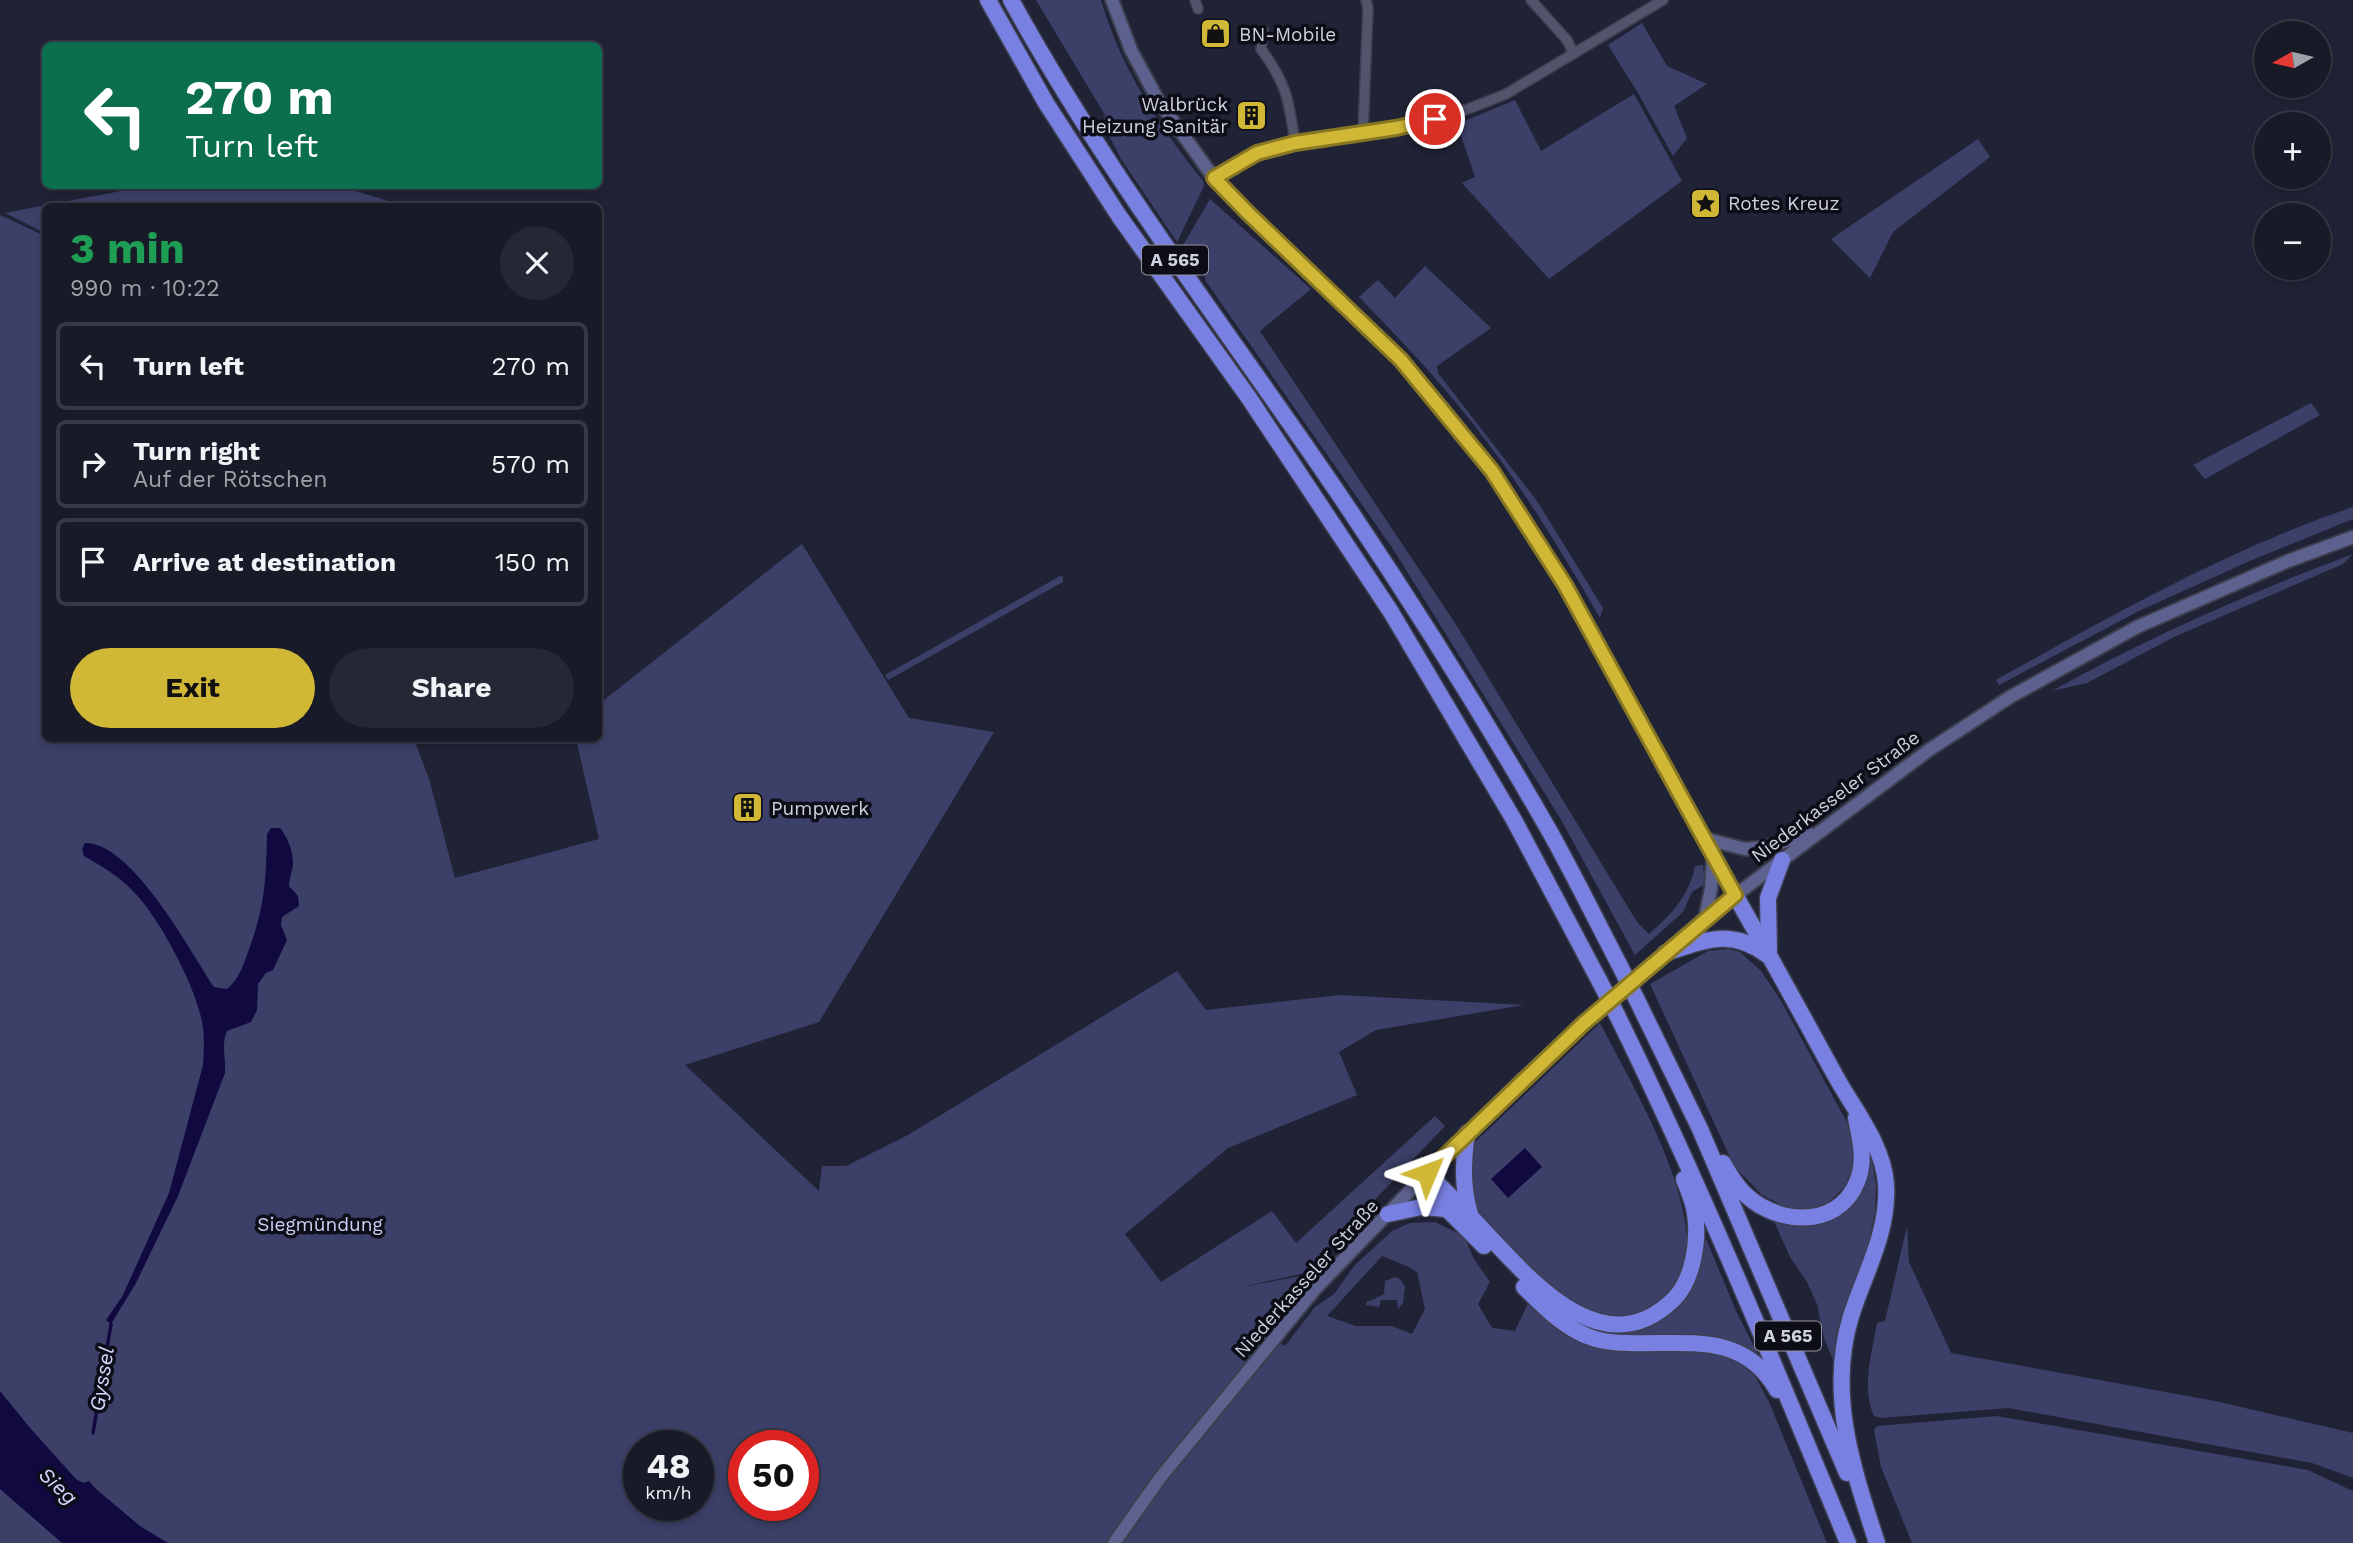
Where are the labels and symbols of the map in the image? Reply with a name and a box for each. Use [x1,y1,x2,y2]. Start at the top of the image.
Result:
shop icon: BN-Mobile [1199,17,1233,51]
north arrow [2254,21,2331,98]
place label: BN-Mobile [1239,23,1336,46]
pin [1405,89,1465,149]
place label: Walbrück Heizung Sanitär [1082,93,1228,138]
building icon: Walbrück Heizung Sanitär [1234,98,1268,132]
place icon: Rotes Kreuz [1688,186,1722,220]
place label: Rotes Kreuz [1728,192,1840,215]
road number: A 565 [1142,246,1208,274]
street label: Niederkasseler Straße [1747,726,1924,867]
building icon: Pumpwerk [731,791,765,825]
place label: Pumpwerk [771,797,869,820]
position arrow [1390,1136,1464,1210]
street label: Niederkasseler Straße [1229,1195,1383,1362]
park label: Siegmündung [257,1213,384,1236]
road number: A 565 [1755,1322,1821,1350]
water label: Gyssel [84,1345,119,1413]
speed limit sign: 50 [728,1430,819,1521]
water label: Sieg [34,1462,83,1510]

